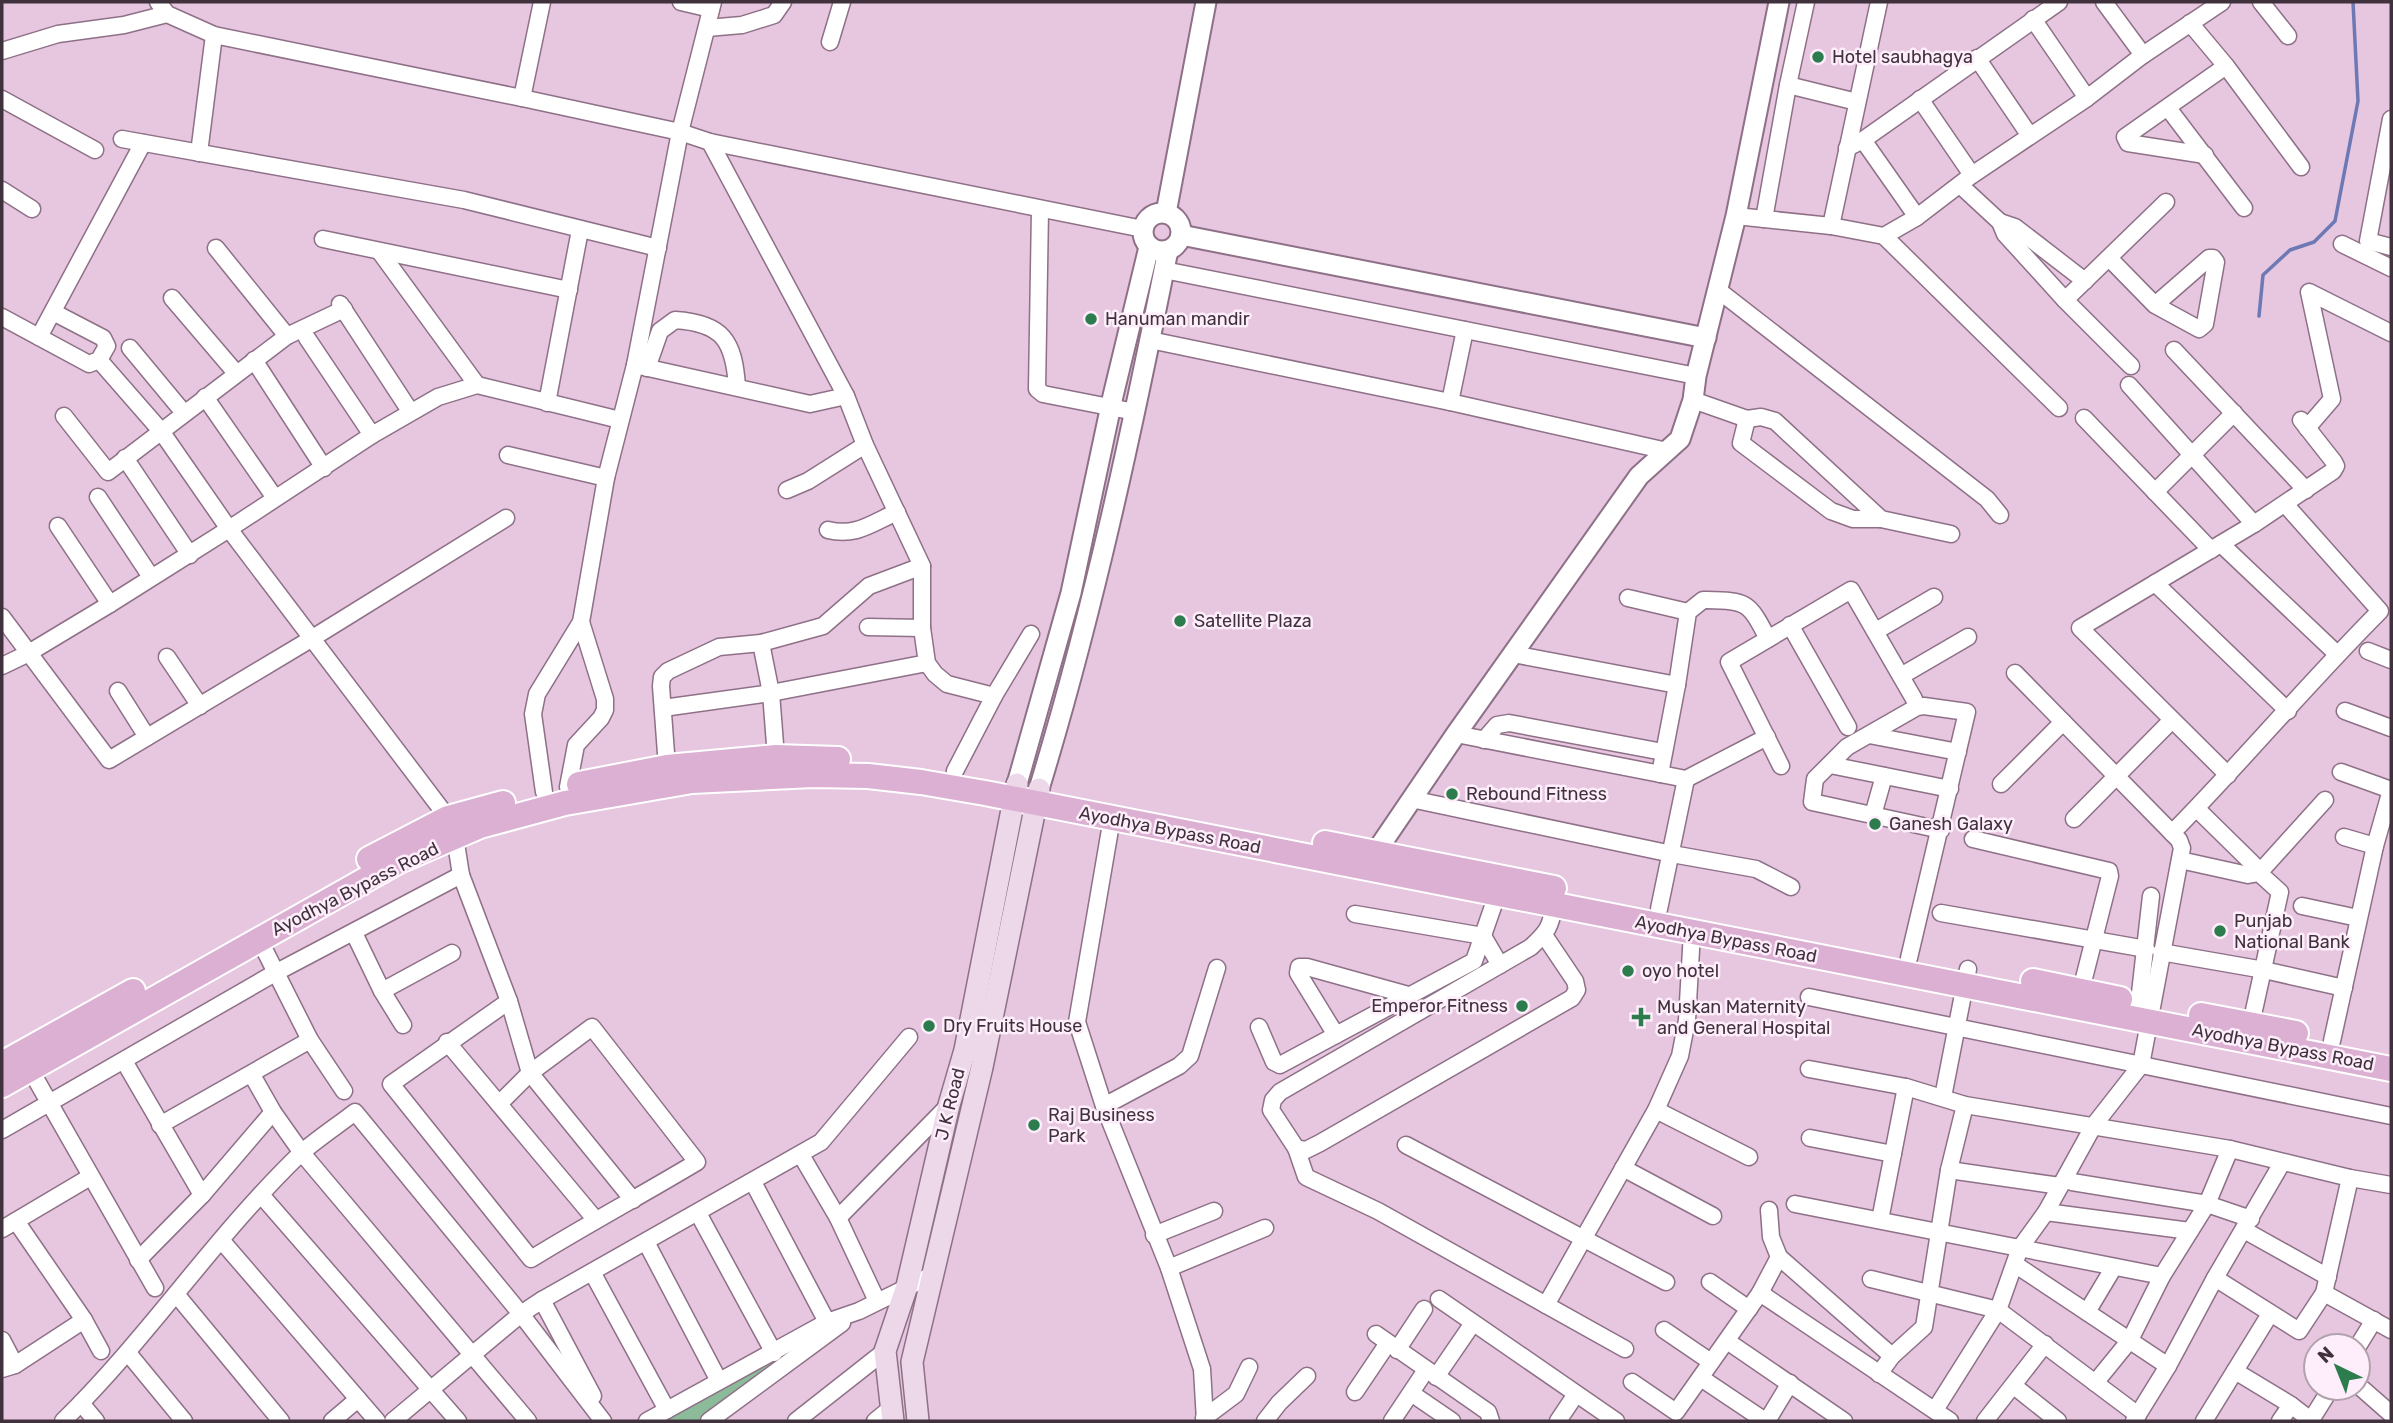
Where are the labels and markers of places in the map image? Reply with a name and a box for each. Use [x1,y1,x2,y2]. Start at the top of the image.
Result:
place label: Hotel saubhagya [1832,46,1973,68]
marker: Hotel saubhagya [1810,49,1826,65]
place label: Hanuman mandir [1105,308,1250,330]
marker: Hanuman mandir [1083,311,1099,327]
place label: Satellite Plaza [1194,610,1312,632]
marker: Satellite Plaza [1172,613,1188,629]
place label: Rebound Fitness [1466,783,1607,805]
marker: Rebound Fitness [1444,786,1460,802]
place label: Ganesh Galaxy [1889,813,2013,835]
marker: Ganesh Galaxy [1867,816,1883,832]
place label: Punjab National Bank [2234,910,2351,953]
marker: Punjab National Bank [2212,923,2228,939]
place label: oyo hotel [1642,960,1719,982]
marker: oyo hotel [1620,963,1636,979]
place label: Emperor Fitness [1371,995,1508,1017]
place label: Muskan Maternity and General Hospital [1657,996,1831,1039]
marker: Emperor Fitness [1514,998,1530,1014]
marker: Muskan Maternity and General Hospital [1631,1007,1651,1027]
place label: Dry Fruits House [943,1015,1082,1037]
marker: Dry Fruits House [921,1018,937,1034]
place label: Raj Business Park [1048,1104,1155,1147]
marker: Raj Business Park [1026,1117,1042,1133]

